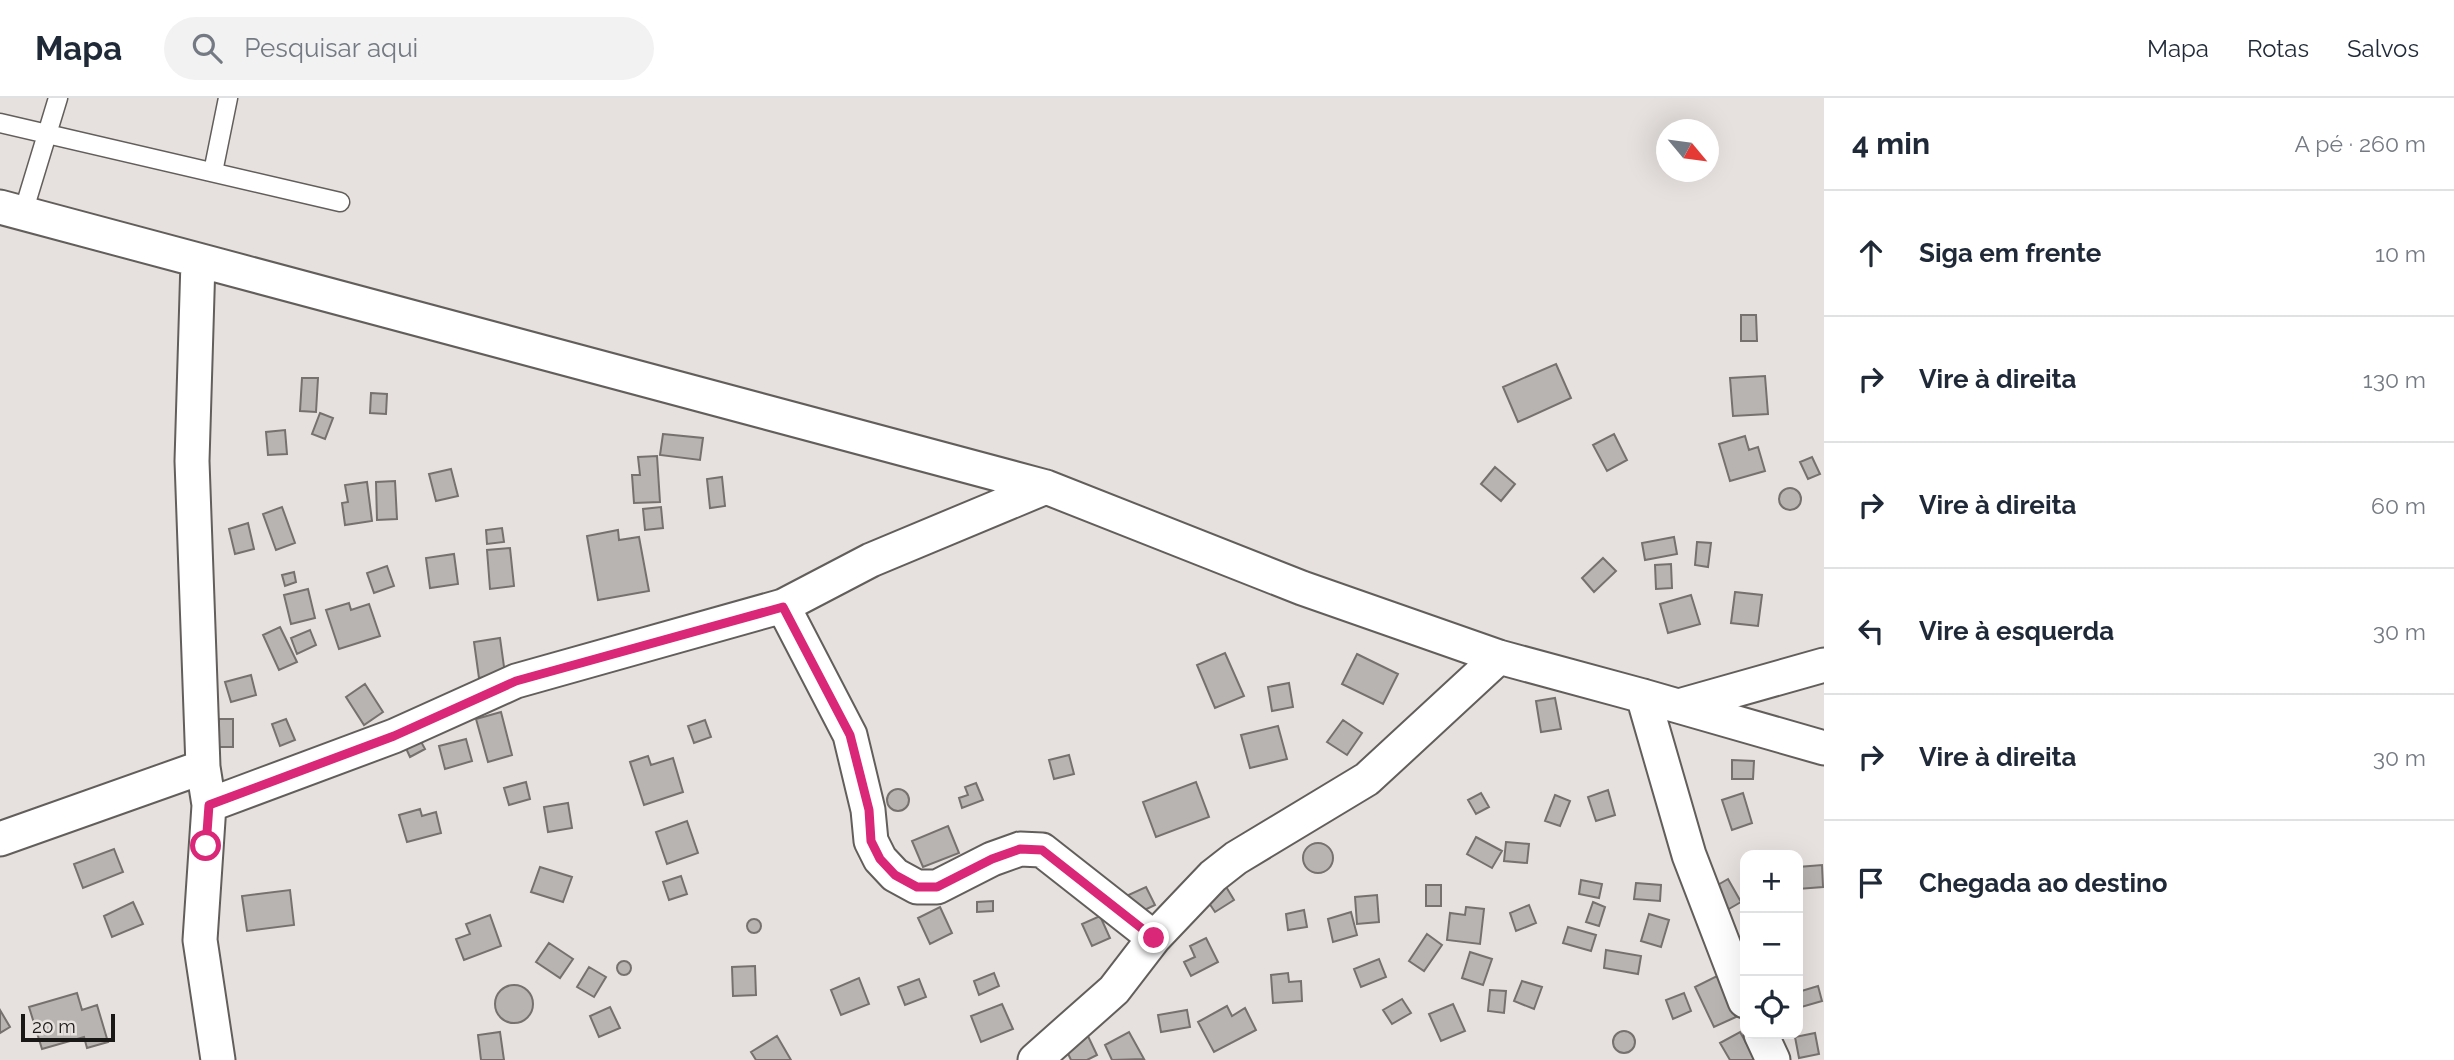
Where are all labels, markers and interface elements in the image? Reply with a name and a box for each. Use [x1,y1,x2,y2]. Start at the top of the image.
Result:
search box [164,17,654,80]
text: Mapa [35,29,122,68]
icon: search [188,29,226,67]
text: Pesquisar aqui [244,33,418,63]
text: Mapa [2147,34,2209,63]
text: Rotas [2247,34,2309,63]
text: Salvos [2347,34,2419,63]
north arrow [1656,119,1719,182]
text: 4 min [1852,126,1930,161]
text: A pé · 260 m [2295,130,2426,157]
icon: ahead [1852,234,1890,272]
text: Siga em frente [1919,238,2101,268]
text: 10 m [2375,240,2426,267]
icon: right [1852,360,1890,398]
text: Vire à direita [1919,364,2076,394]
text: 130 m [2363,366,2426,393]
icon: right [1852,486,1890,524]
text: Vire à direita [1919,490,2076,520]
text: 60 m [2371,492,2426,519]
icon: left [1852,612,1890,650]
text: Vire à esquerda [1919,616,2114,646]
text: 30 m [2373,618,2426,645]
icon: right [1852,738,1890,776]
text: Vire à direita [1919,742,2076,772]
text: 30 m [2373,744,2426,771]
route start [190,830,221,861]
map controls [1740,850,1803,1039]
button: + [1740,850,1803,913]
icon: arrive [1852,864,1890,902]
text: Chegada ao destino [1919,868,2168,898]
button: − [1740,913,1803,976]
route end [1138,922,1169,953]
button: locate [1740,976,1803,1039]
scale bar [21,1011,116,1043]
text: 20 m [32,1015,76,1037]

